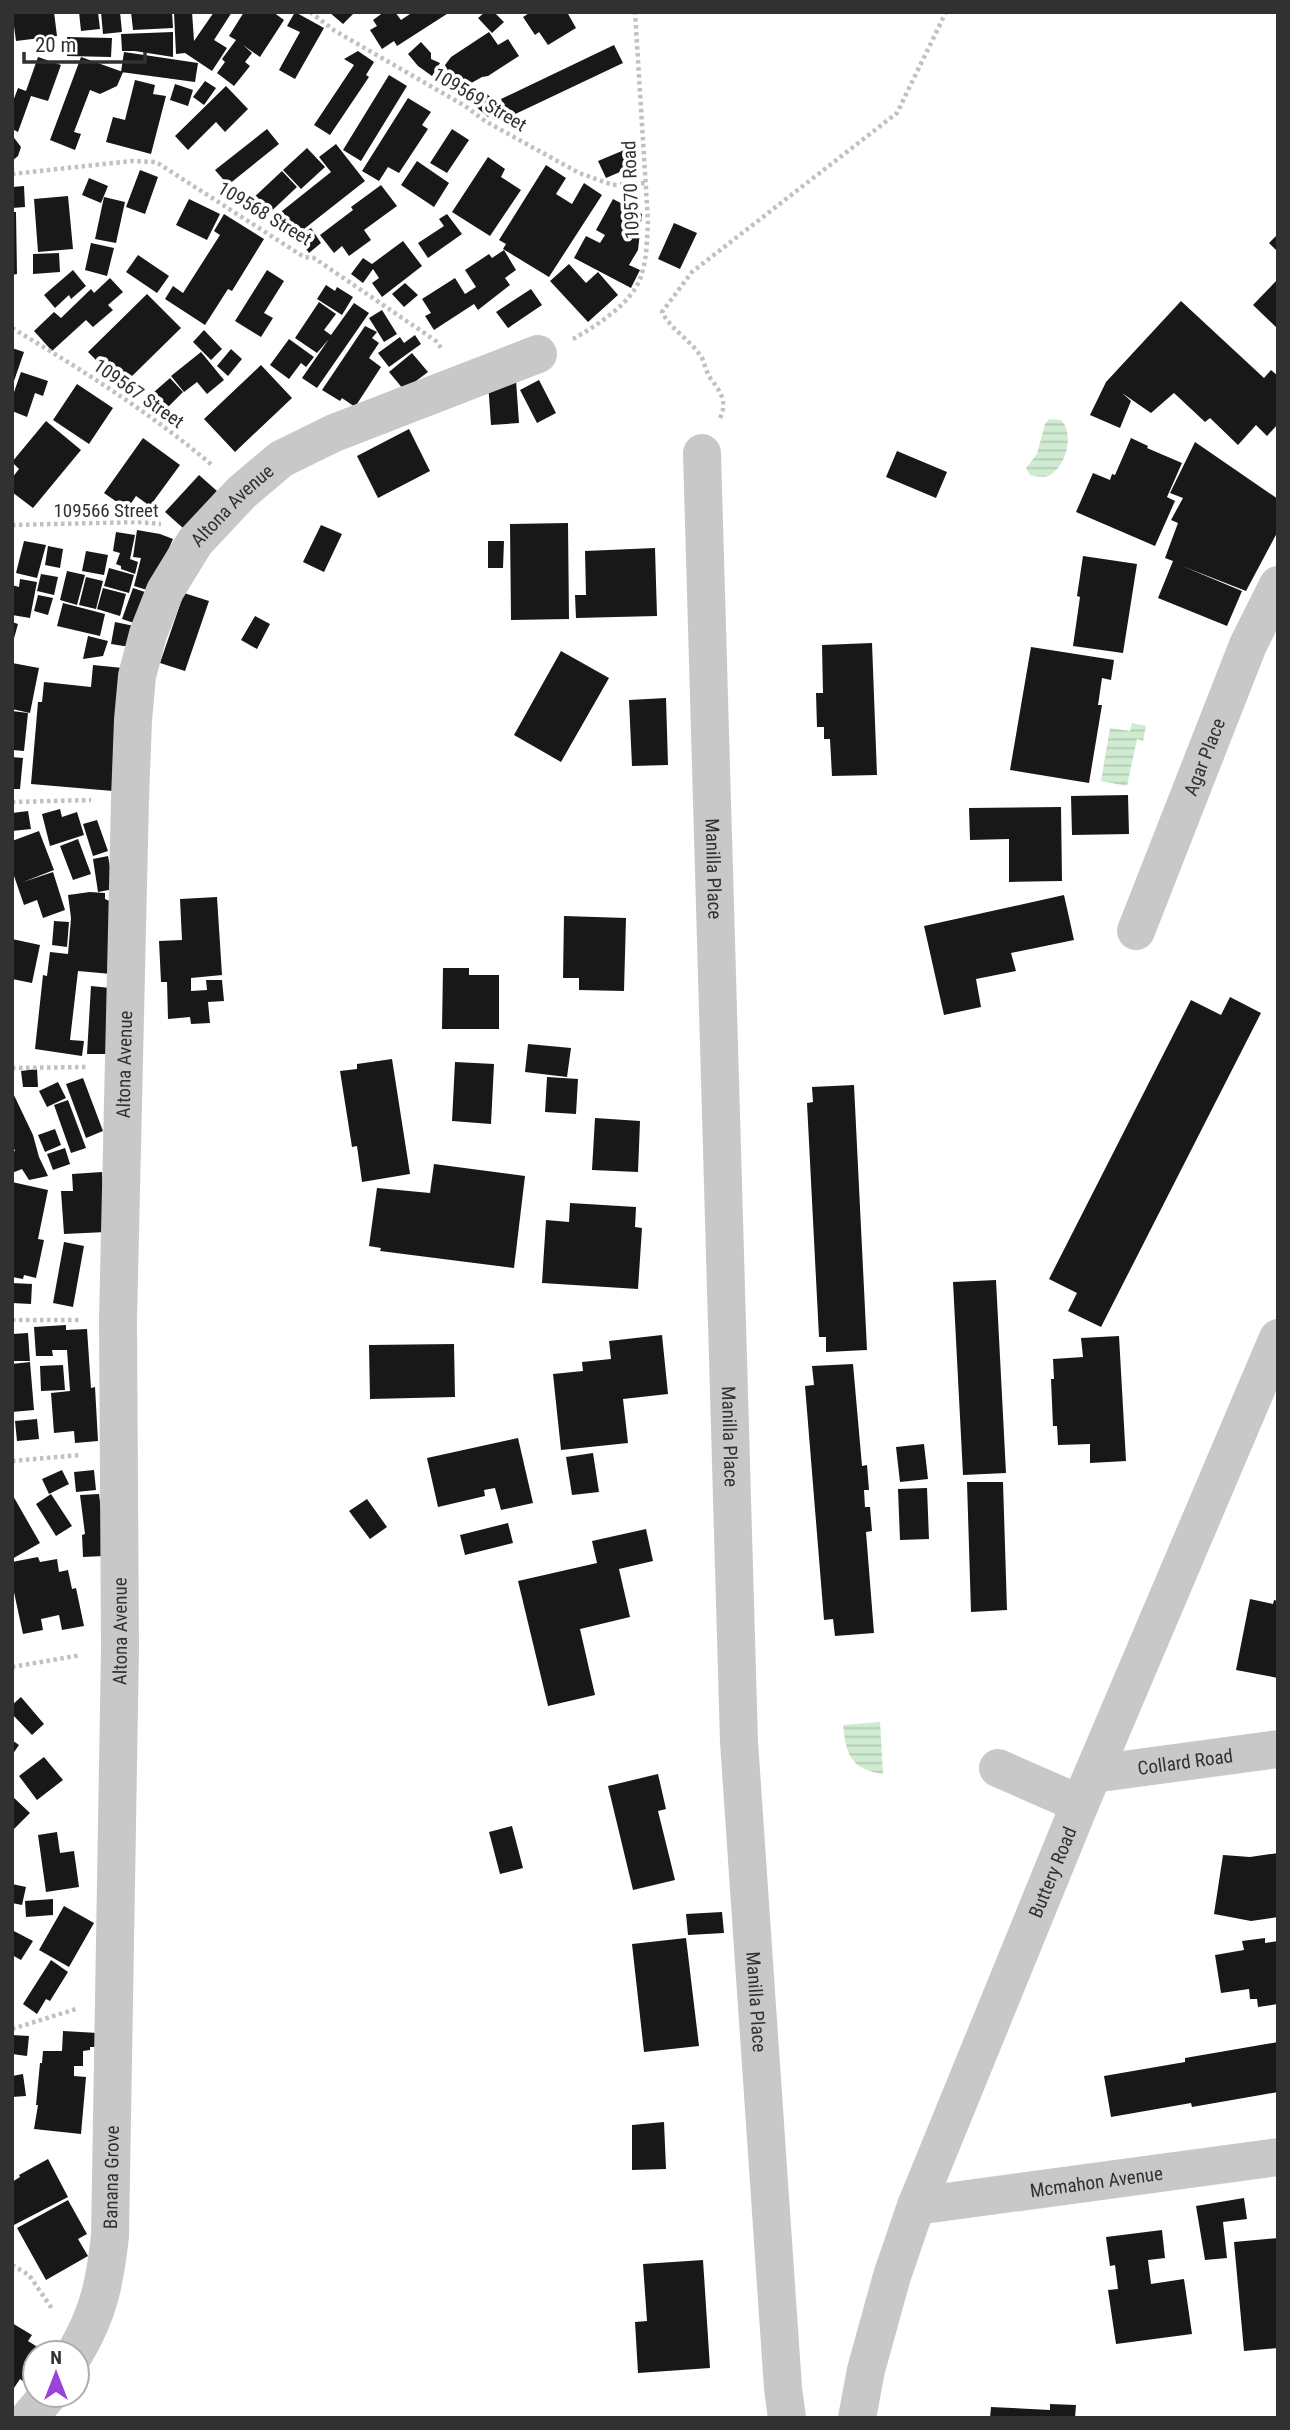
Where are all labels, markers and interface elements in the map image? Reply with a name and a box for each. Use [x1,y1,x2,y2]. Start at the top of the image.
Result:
scale bar [24,21,145,65]
text: 20 m [35,33,76,57]
street label: 109569 Street [429,62,531,136]
street label: 109570 Road [617,140,644,240]
street label: 109568 Street [214,176,316,250]
street label: 109567 Street [89,354,188,433]
street label: Altona Avenue [186,459,278,551]
street label: 109566 Street [53,499,159,522]
street label: Agar Place [1179,715,1230,799]
street label: Manilla Place [700,818,726,920]
street label: Altona Avenue [112,1010,137,1119]
street label: Manilla Place [717,1386,743,1488]
street label: Altona Avenue [108,1577,132,1685]
street label: Collard Road [1136,1744,1234,1780]
street label: Buttery Road [1024,1823,1081,1921]
street label: Manilla Place [741,1951,771,2053]
street label: Banana Grove [99,2125,124,2229]
street label: Mcmahon Avenue [1029,2162,1164,2202]
north arrow [21,2339,91,2409]
text: N [50,2346,62,2369]

